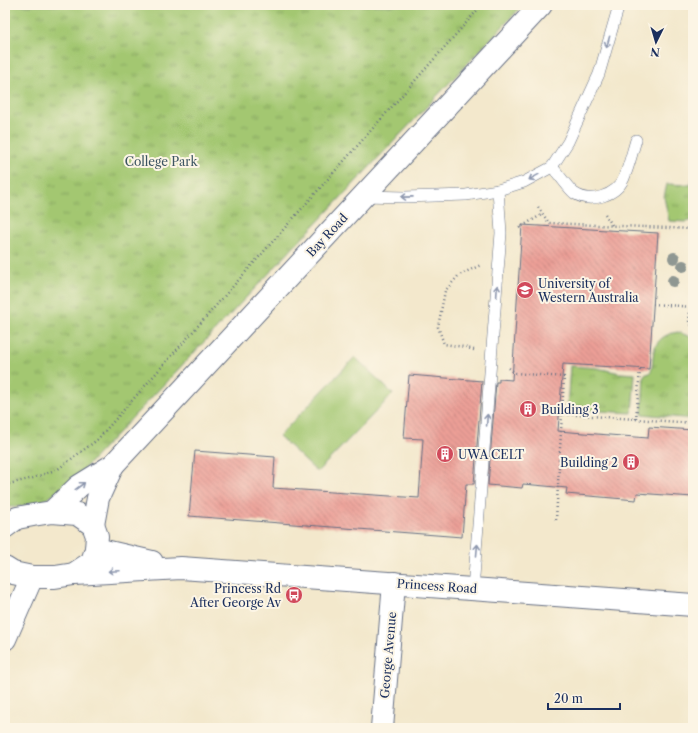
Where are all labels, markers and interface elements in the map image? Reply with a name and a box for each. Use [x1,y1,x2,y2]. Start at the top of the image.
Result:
north arrow [636,22,676,62]
one-way arrow [604,36,611,49]
text: N [649,45,661,59]
park label: College Park [125,154,198,169]
one-way arrow [528,173,540,181]
one-way arrow [401,193,414,201]
street label: Bay Road [303,210,351,260]
place label: University of Western Australia [537,276,639,305]
school or university icon: University of Western Australia [515,280,535,300]
one-way arrow [493,285,500,298]
building icon: Building 3 [518,399,538,419]
place label: Building 3 [541,402,599,417]
one-way arrow [483,414,490,427]
building icon: UWA CELT [435,444,455,464]
place label: UWA CELT [458,447,524,462]
building icon: Building 2 [621,452,641,472]
place label: Building 2 [560,455,618,470]
one-way arrow [75,482,86,490]
one-way arrow [473,544,480,557]
one-way arrow [108,568,121,575]
street label: Princess Road [396,576,478,596]
place label: Princess Rd After George Av [189,581,282,610]
bus stop icon: Princess Rd After George Av [284,585,304,605]
street label: George Avenue [377,611,399,699]
scale bar [548,685,620,711]
text: 20 m [554,691,583,706]

